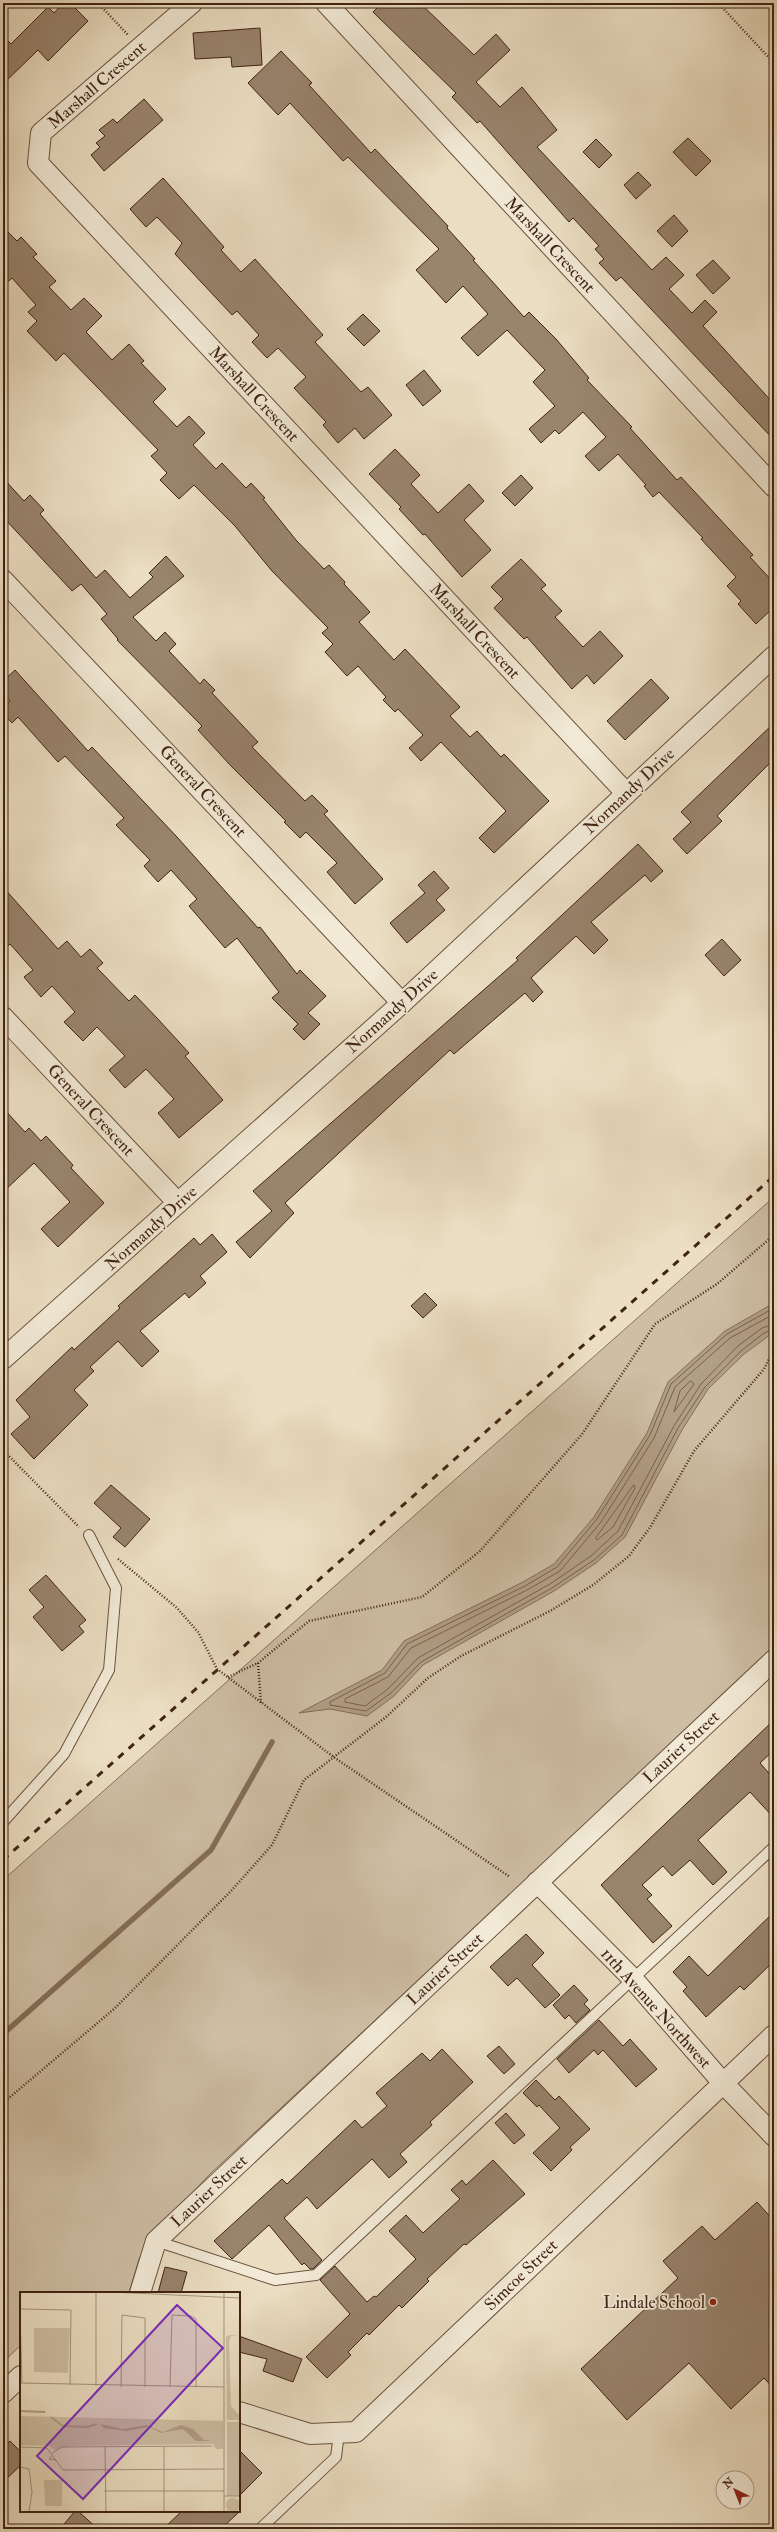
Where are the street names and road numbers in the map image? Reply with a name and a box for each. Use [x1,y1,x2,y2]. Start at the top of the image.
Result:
street label: Marshall Crescent [44,36,151,133]
street label: Marshall Crescent [500,193,600,298]
street label: Marshall Crescent [204,342,304,447]
street label: Marshall Crescent [425,579,525,684]
street label: General Crescent [155,741,251,842]
street label: Normandy Drive [579,744,679,839]
street label: Normandy Drive [342,964,443,1059]
street label: General Crescent [43,1060,139,1161]
street label: Normandy Drive [101,1181,202,1276]
street label: Laurier Street [638,1706,724,1788]
street label: Laurier Street [402,1928,488,2010]
street label: 11th Avenue Northwest [596,1943,716,2073]
street label: Laurier Street [166,2150,252,2232]
street label: Simcoe Street [480,2235,562,2315]

